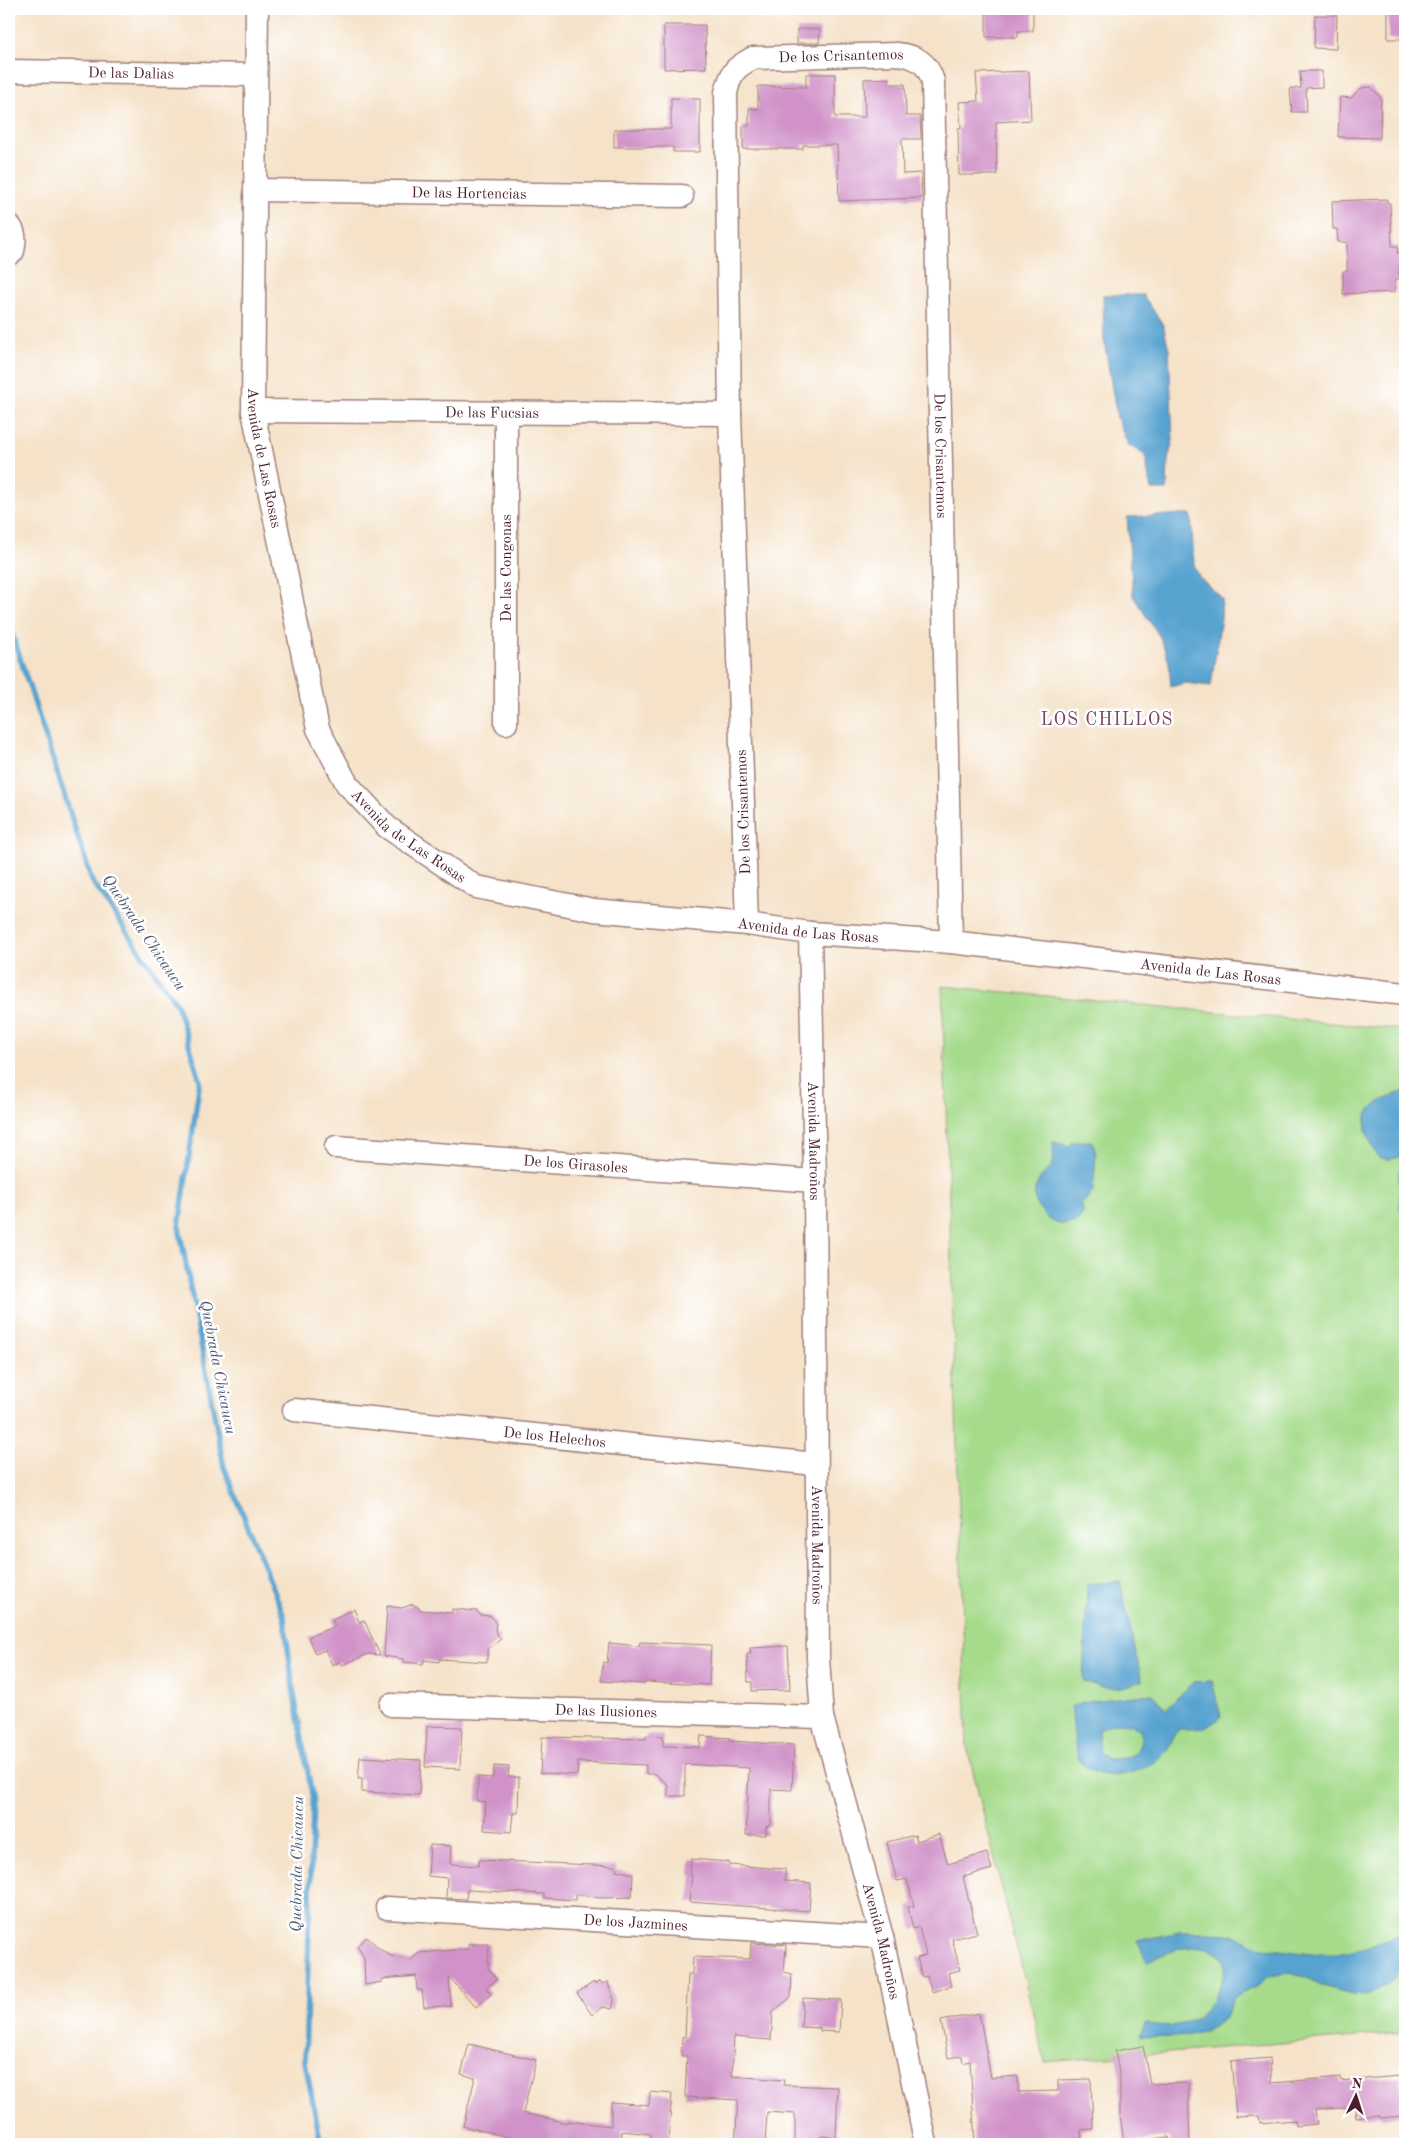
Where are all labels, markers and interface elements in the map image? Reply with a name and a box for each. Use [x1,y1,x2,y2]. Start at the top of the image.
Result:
street label: De los Crisantemos [778,48,905,66]
street label: De las Dalias [88,66,174,83]
street label: De las Hortencias [411,186,527,203]
street label: Avenida de Las Rosas [244,388,283,529]
street label: De los Crisantemos [931,393,948,519]
street label: De las Fucsias [445,406,539,422]
street label: De las Congonas [500,514,515,622]
district label: LOS CHILLOS [1040,711,1174,729]
street label: De los Crisantemos [735,749,754,875]
street label: Avenida de Las Rosas [347,787,468,887]
water label: Quebrada Chicaucu [99,872,188,994]
street label: Avenida de Las Rosas [736,917,879,946]
street label: Avenida de Las Rosas [1139,958,1282,989]
street label: Avenida Madroños [804,1081,821,1201]
street label: De los Girasoles [522,1154,628,1177]
water label: Quebrada Chicaucu [196,1299,238,1436]
street label: De los Helechos [502,1426,607,1451]
street label: Avenida Madroños [808,1485,824,1605]
street label: De las Ilusiones [554,1704,657,1721]
water label: Quebrada Chicaucu [289,1796,307,1932]
street label: Avenida Madroños [859,1881,901,2001]
street label: De los Jazmines [583,1914,688,1935]
north arrow [1332,2070,1382,2120]
text: N [1351,2077,1363,2091]

